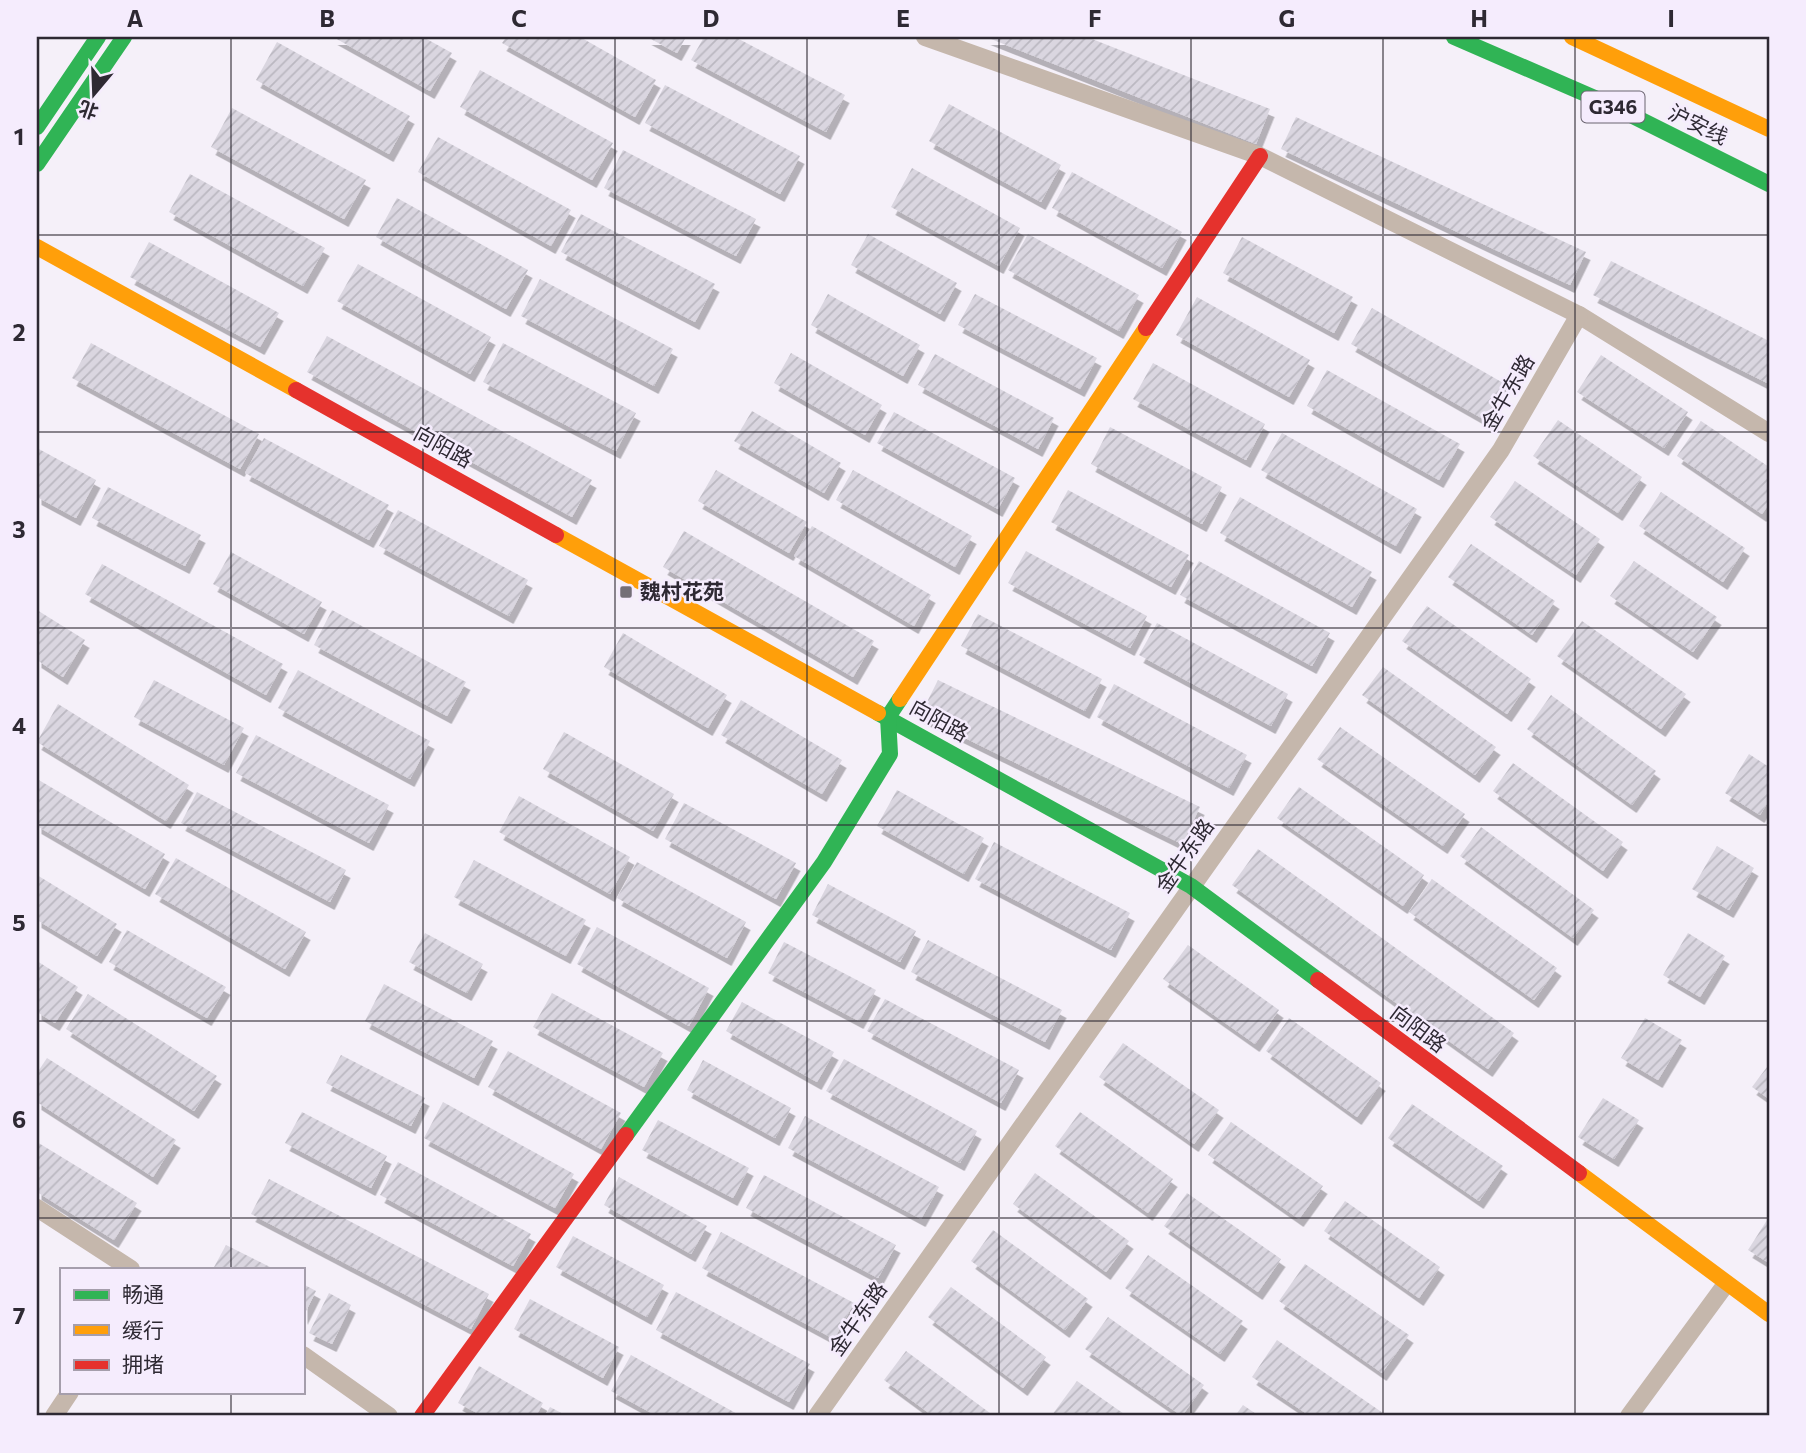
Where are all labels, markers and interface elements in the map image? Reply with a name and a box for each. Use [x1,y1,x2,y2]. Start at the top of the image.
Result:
text: A [127,4,144,32]
text: B [319,4,335,32]
text: C [511,4,527,32]
text: D [703,4,720,32]
text: E [896,4,910,32]
text: F [1088,4,1102,32]
text: G [1279,4,1295,32]
text: H [1470,4,1488,32]
text: I [1667,4,1675,32]
north arrow [60,60,130,130]
road number: G346 [1582,92,1644,122]
text: 北 [76,97,101,125]
street label: 沪安线 [1665,99,1732,149]
text: 1 [14,122,24,150]
text: 2 [12,318,26,346]
street label: 金牛东路 [1475,350,1539,435]
street label: 向阳路 [410,419,477,472]
text: 3 [12,515,26,543]
place label: 魏村花苑 [640,578,724,603]
marker: 魏村花苑 [618,584,634,600]
street label: 向阳路 [906,693,973,746]
text: 4 [12,711,26,739]
street label: 金牛东路 [1149,814,1218,897]
text: 5 [12,908,26,936]
street label: 向阳路 [1386,999,1452,1057]
text: 6 [12,1105,26,1133]
legend [60,1268,304,1394]
street label: 金牛东路 [822,1277,891,1360]
text: 畅通 [122,1281,164,1306]
text: 7 [13,1301,25,1329]
text: 缓行 [122,1317,164,1342]
text: 拥堵 [122,1351,164,1376]

